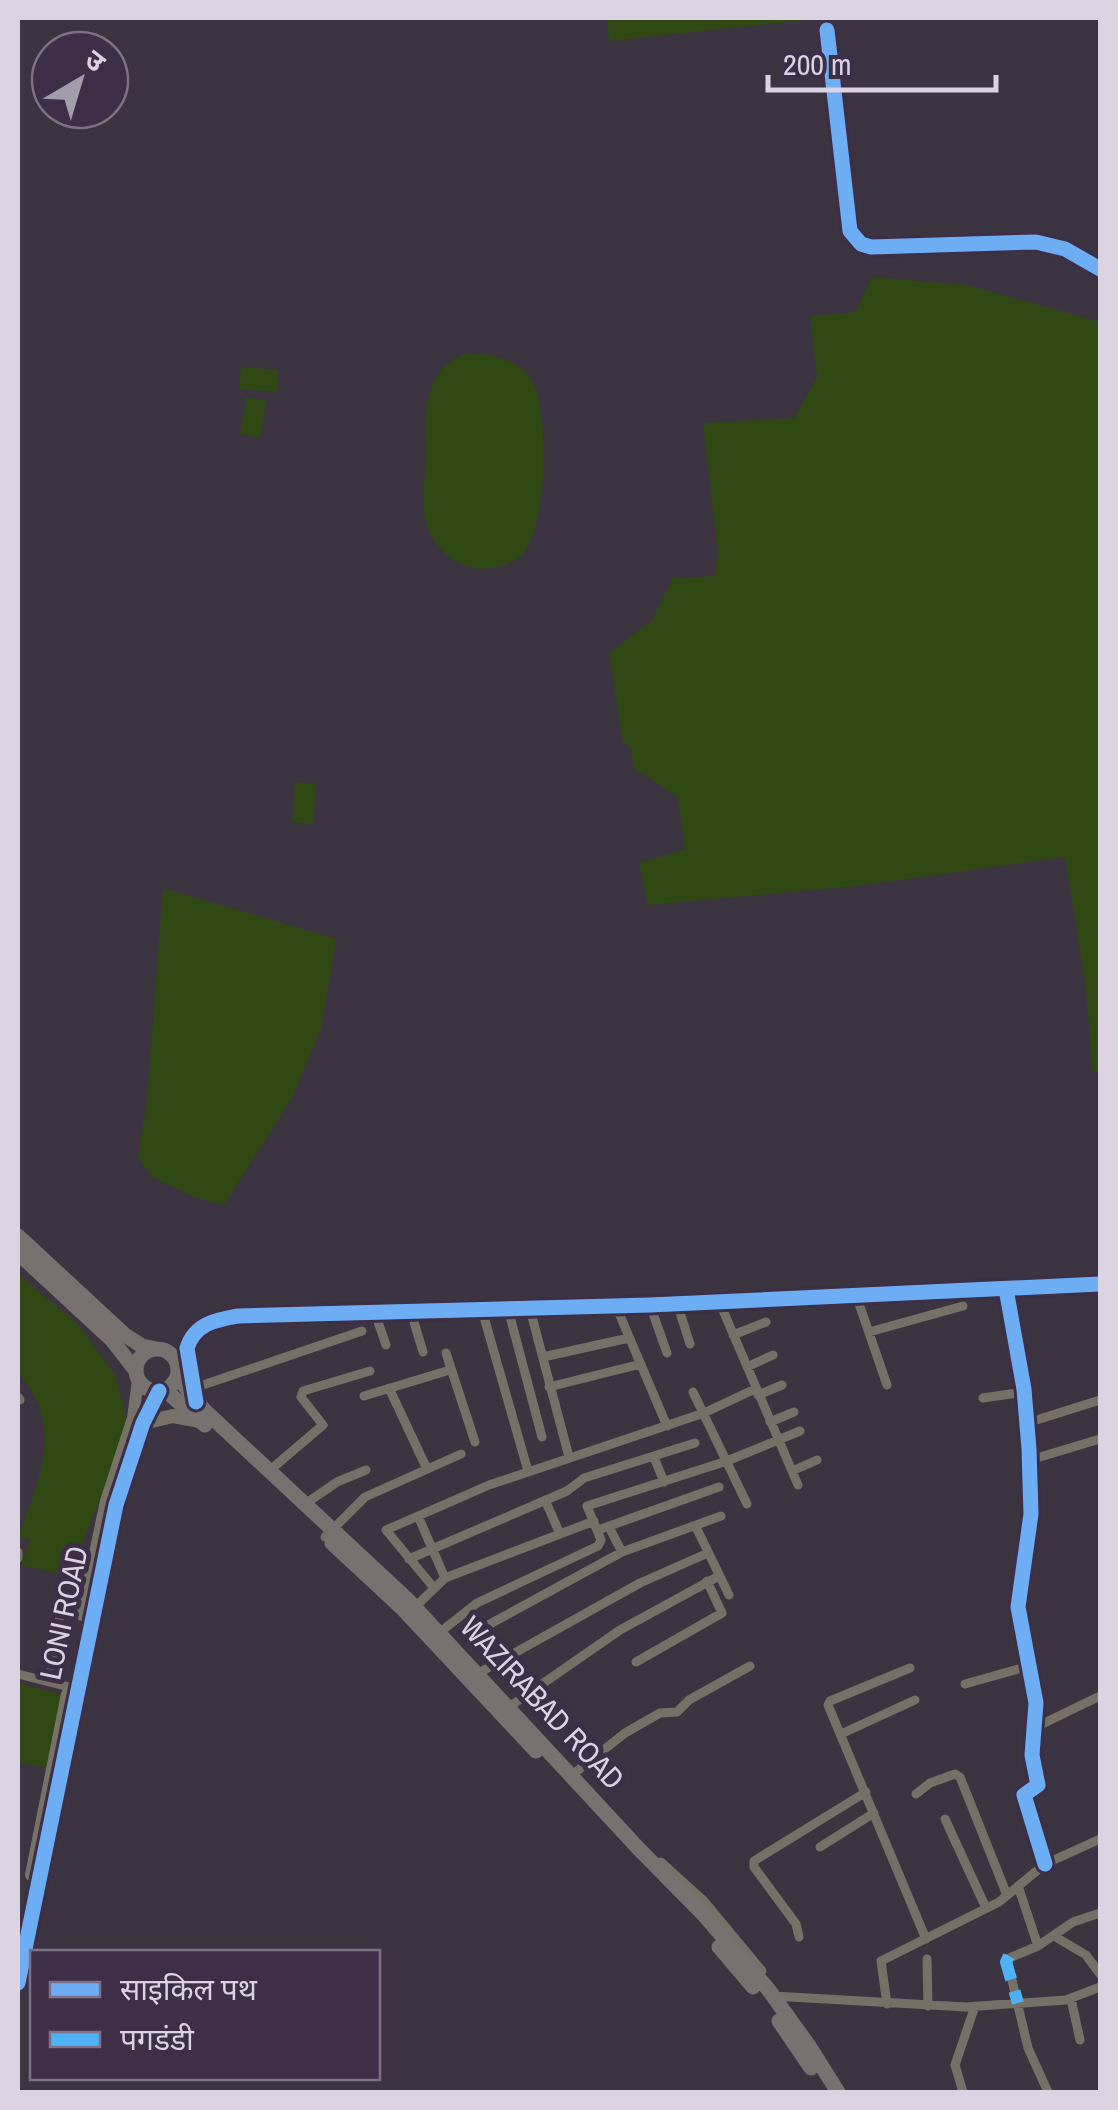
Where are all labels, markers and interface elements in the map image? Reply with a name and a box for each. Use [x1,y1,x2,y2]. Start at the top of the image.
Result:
north arrow [30,30,130,130]
scale bar [768,30,996,92]
text: उ [77,40,114,81]
text: 200 m [783,44,851,84]
street label: LONI ROAD [29,1542,97,1683]
street label: WAZIRABAD ROAD [452,1607,633,1798]
legend [30,1950,380,2080]
text: साइकिल पथ [120,1969,258,2009]
text: पगडंडी [120,2019,195,2059]

